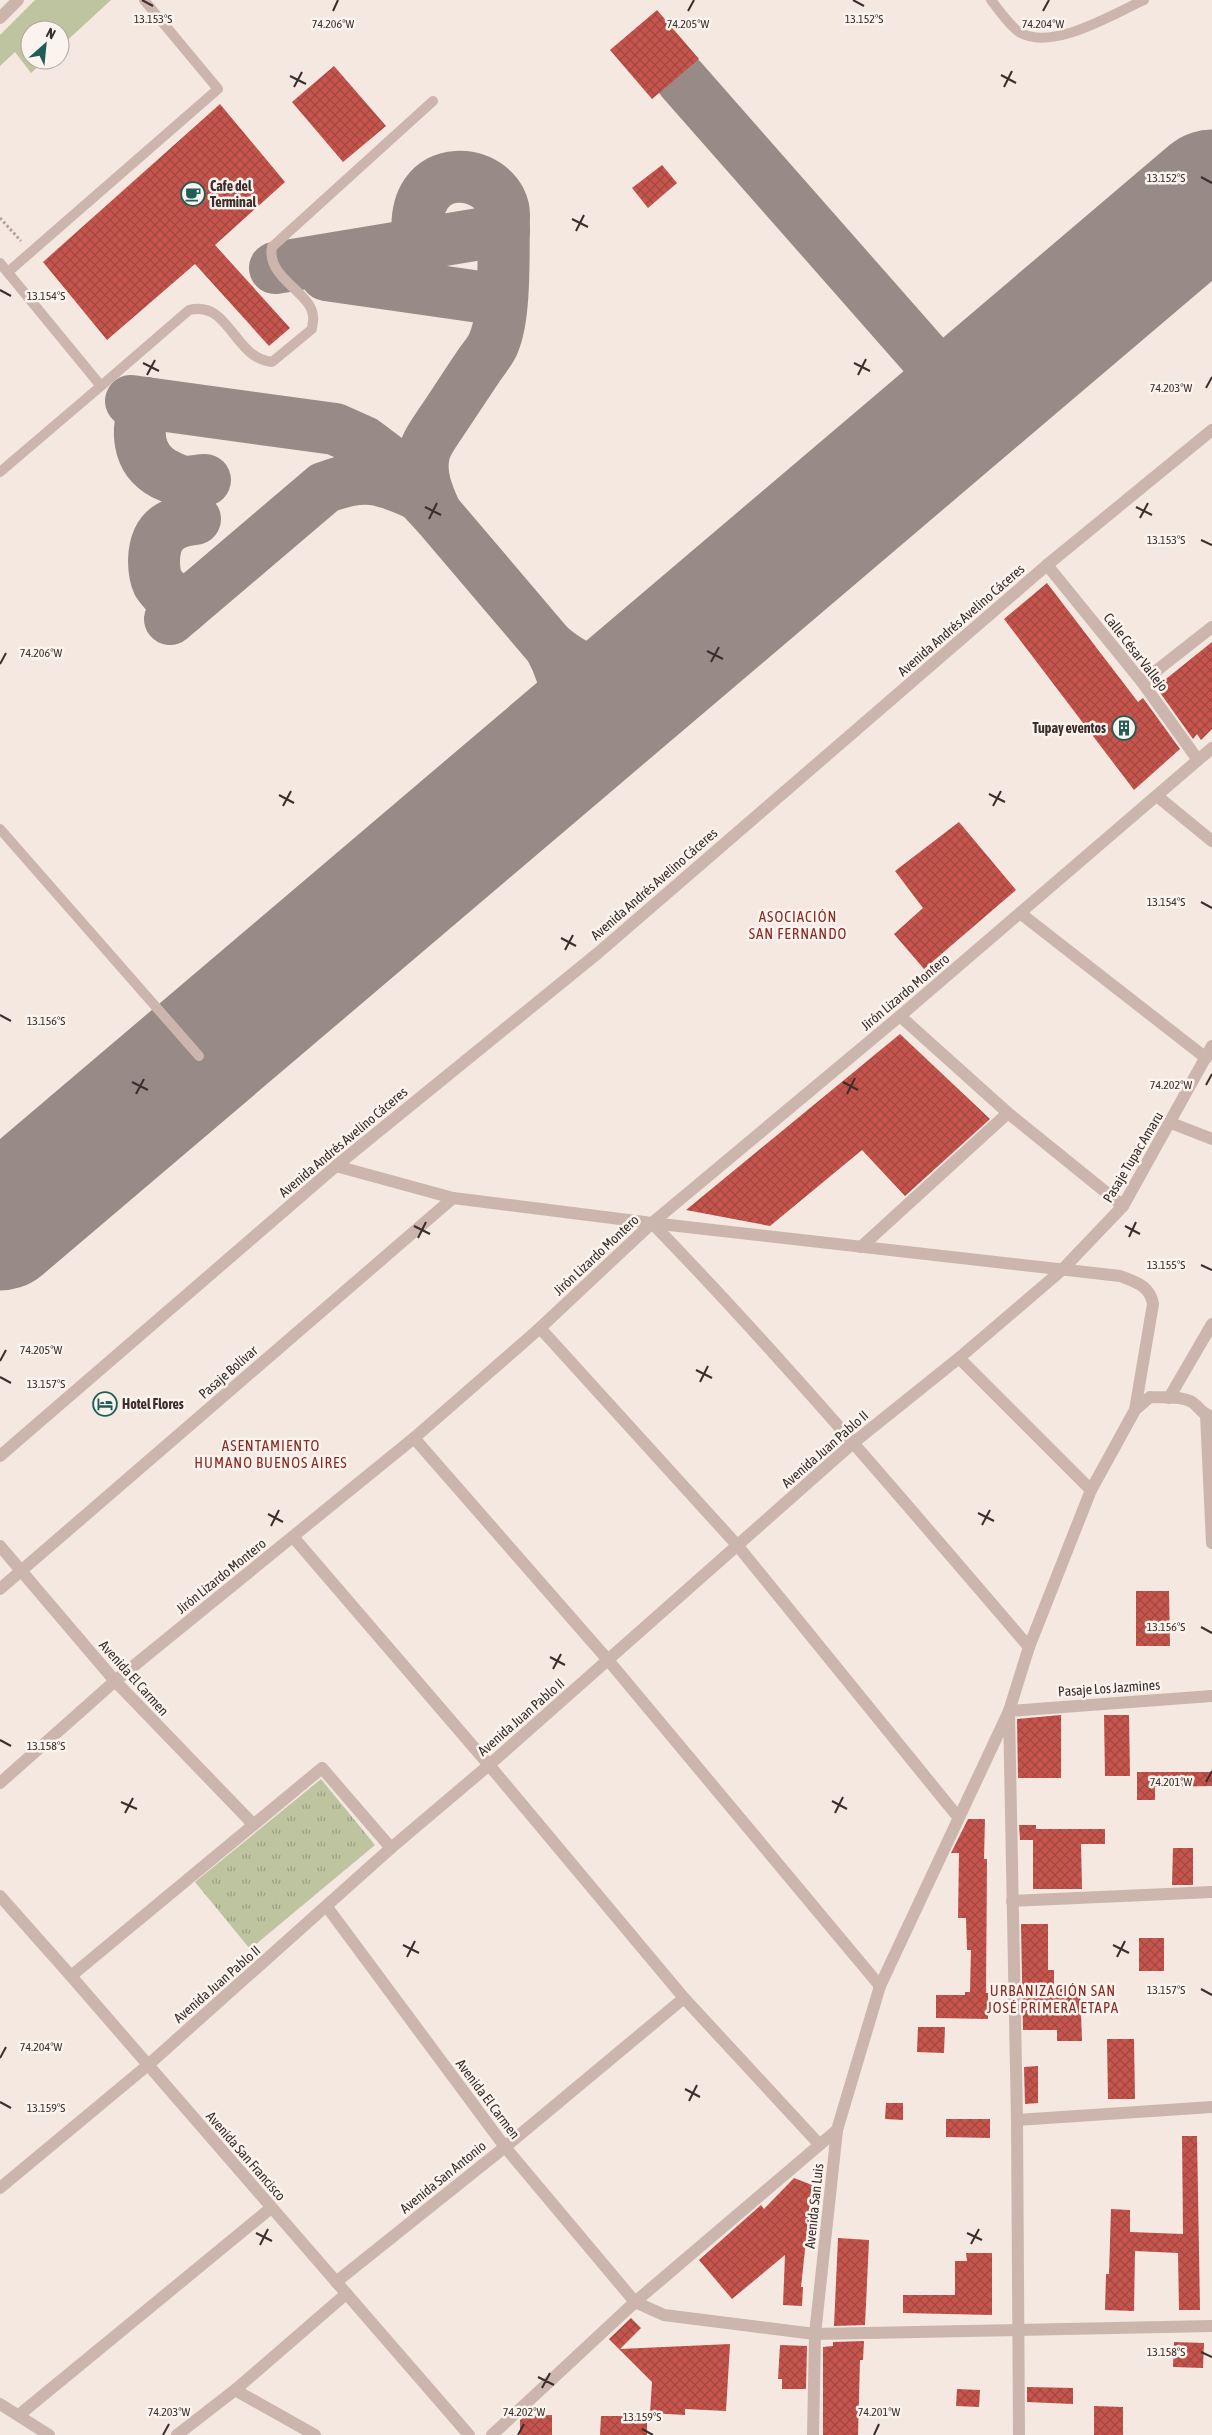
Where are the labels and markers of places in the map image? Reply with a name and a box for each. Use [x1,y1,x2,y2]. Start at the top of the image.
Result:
place label: Cafe del Terminal [210,178,256,210]
cafe icon: Cafe del Terminal [180,181,206,207]
building icon: Tupay eventos [1111,715,1137,741]
place label: Tupay eventos [1033,720,1106,736]
hotel icon: Hotel Flores [92,1391,118,1417]
place label: Hotel Flores [122,1396,184,1412]

